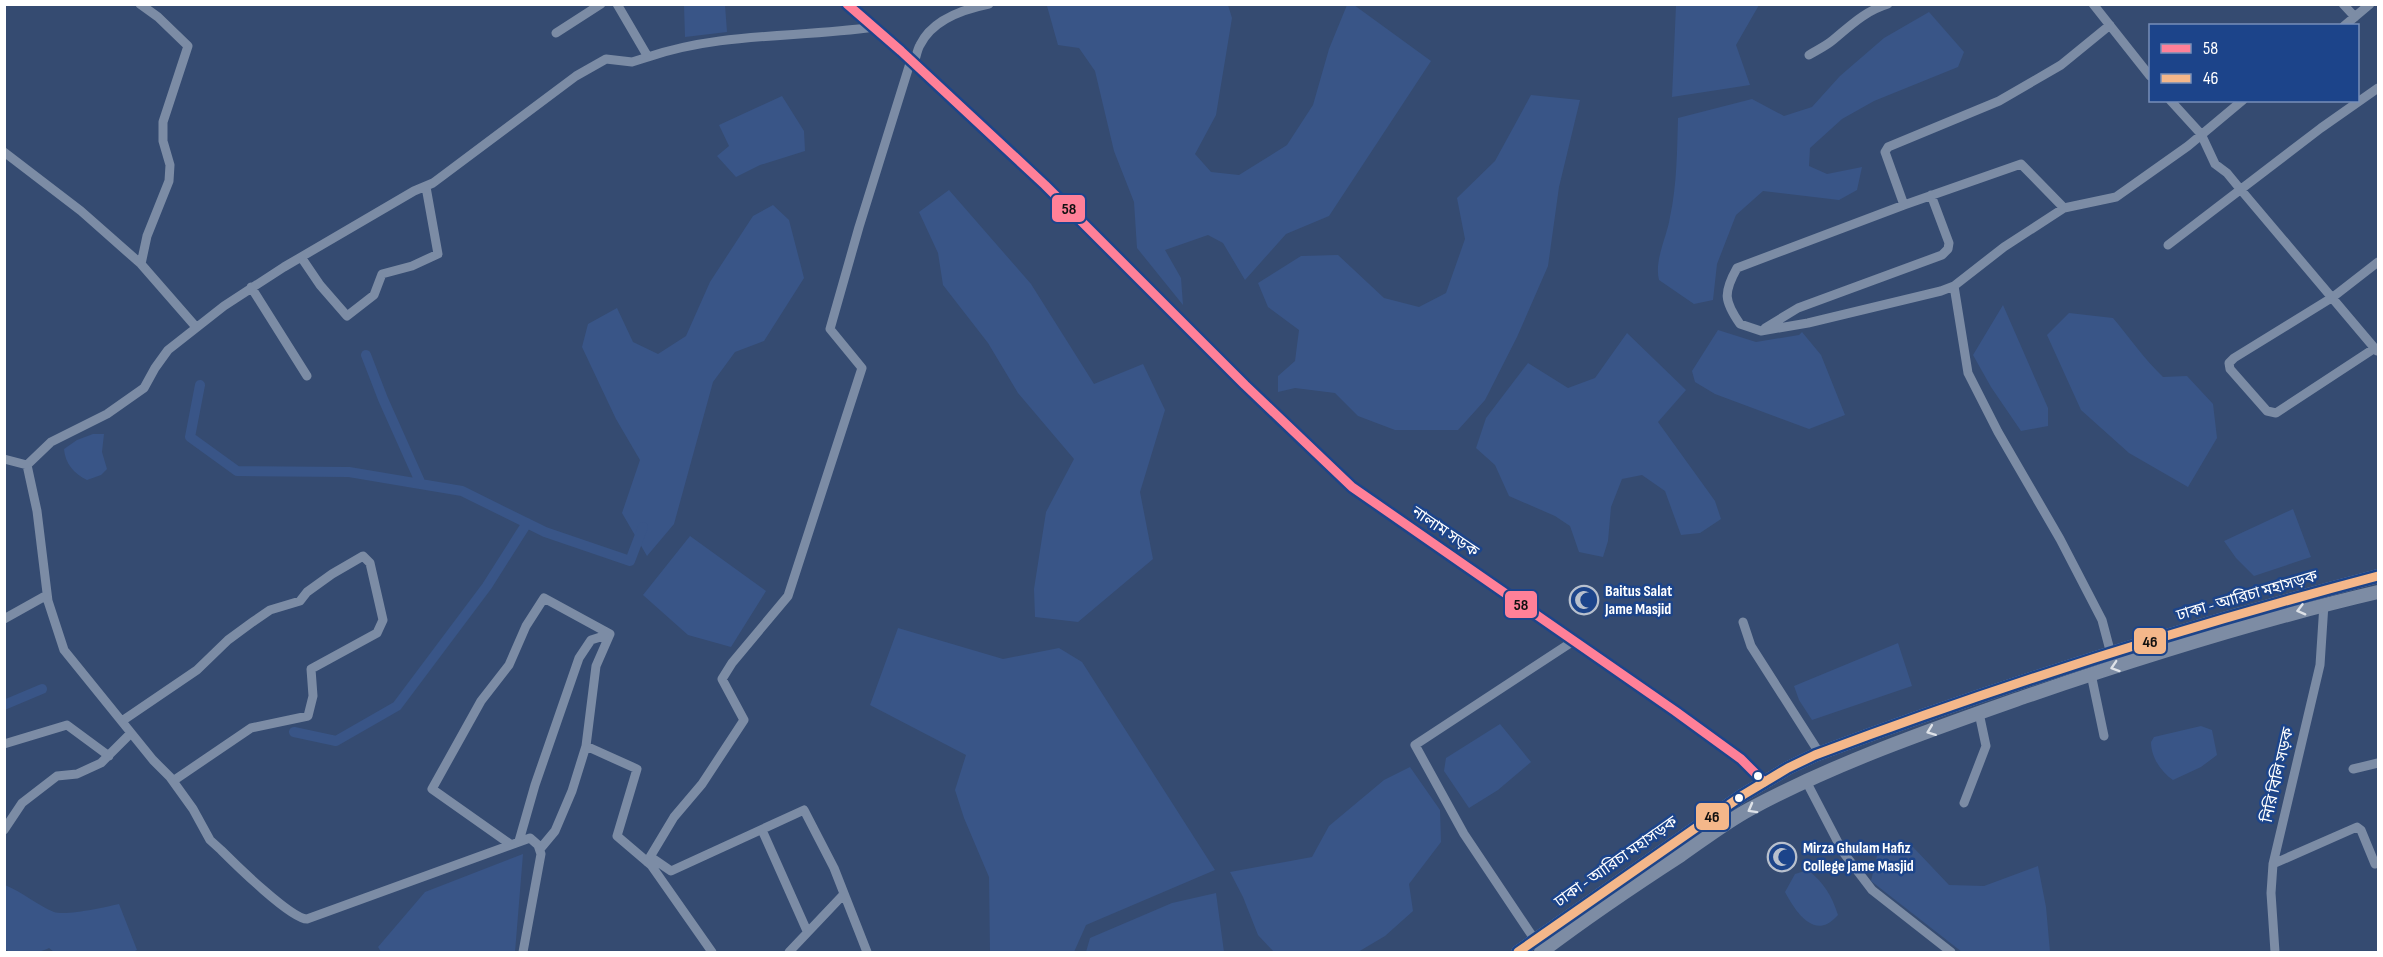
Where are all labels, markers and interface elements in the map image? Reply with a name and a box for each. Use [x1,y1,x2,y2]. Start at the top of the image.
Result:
legend [2149,24,2359,102]
text: 58 [2203,38,2218,59]
text: 46 [2203,68,2219,89]
line badge: 58 [1051,194,1086,223]
text: 58 [1062,200,1077,219]
street label: নালাম সড়ক [1407,502,1483,562]
street label: ঢাকা - আরিচা মহাসড়ক [2173,566,2321,625]
place label: Baitus Salat Jame Masjid [1604,582,1672,619]
mosque icon: Baitus Salat Jame Masjid [1568,584,1600,616]
line badge: 58 [1504,590,1538,619]
text: 58 [1514,596,1529,615]
one-way arrow [2296,603,2307,615]
line badge: 46 [2133,627,2167,655]
text: 46 [2143,633,2157,652]
one-way arrow [2110,660,2121,672]
one-way arrow [1926,724,1936,737]
street label: নিরি বিলি সড়ক [2257,724,2298,825]
unlabelled marker [1752,770,1764,782]
unlabelled marker [1733,792,1745,804]
one-way arrow [1748,801,1758,813]
line badge: 46 [1695,802,1730,831]
text: 46 [1705,808,1719,827]
street label: ঢাকা - আরিচা মহাসড়ক [1549,811,1682,912]
place label: Mirza Ghulam Hafiz College Jame Masjid [1803,839,1914,876]
mosque icon: Mirza Ghulam Hafiz College Jame Masjid [1766,841,1798,873]

